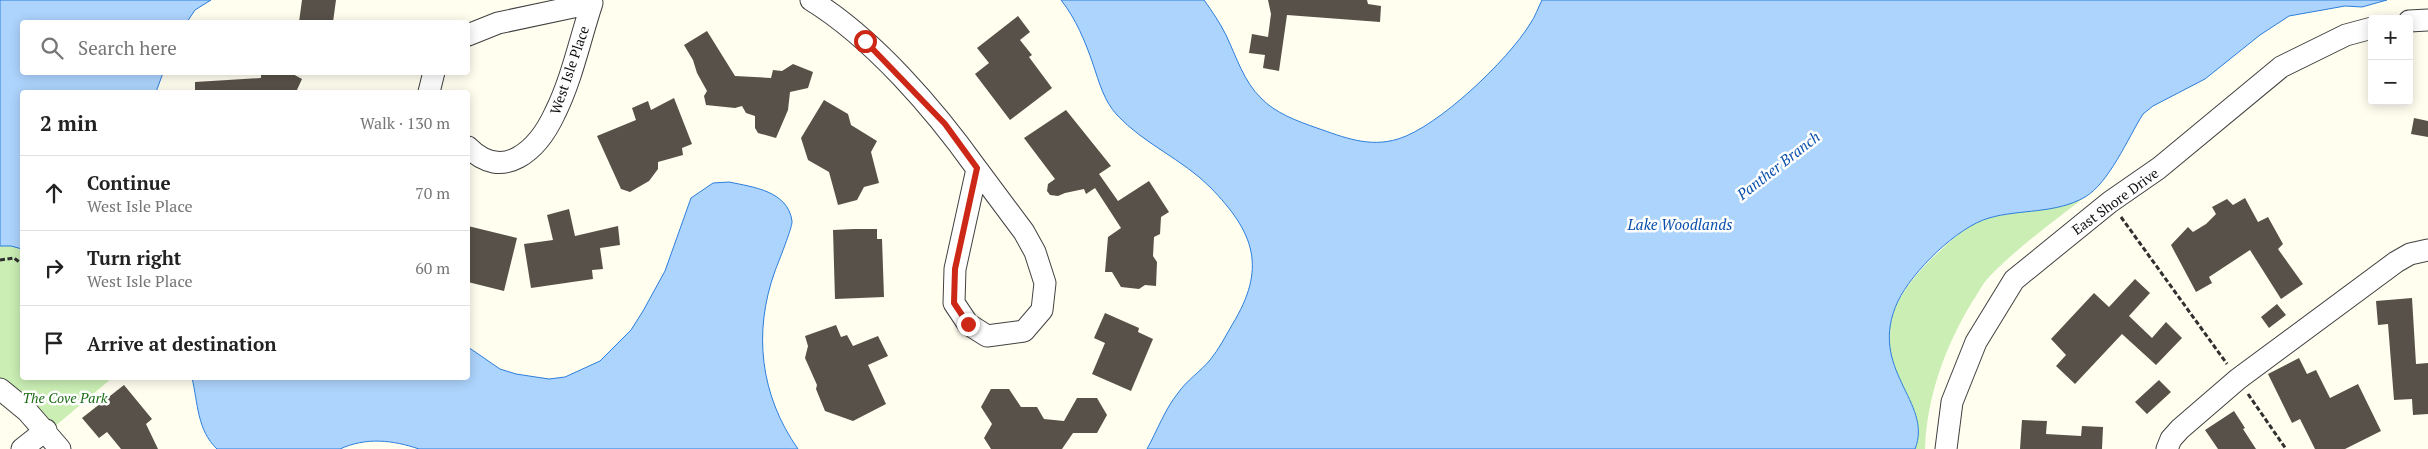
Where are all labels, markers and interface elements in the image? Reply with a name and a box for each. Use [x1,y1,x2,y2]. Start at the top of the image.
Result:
map controls [2368,15,2413,105]
button: + [2368,15,2413,60]
search box [20,20,470,75]
street label: West Isle Place [545,23,593,117]
route start [854,30,877,53]
icon: search [38,34,66,62]
text: Search here [78,35,177,60]
button: − [2368,60,2413,105]
text: 2 min [40,109,97,137]
text: Walk · 130 m [360,112,450,134]
water label: Panther Branch [1732,126,1824,204]
street label: East Shore Drive [2068,163,2162,239]
text: Continue [87,170,171,195]
icon: ahead [40,179,68,207]
text: 70 m [415,182,450,204]
text: West Isle Place [87,195,193,217]
water label: Lake Woodlands [1627,214,1732,234]
text: Turn right [87,245,181,270]
icon: right [40,254,68,282]
text: 60 m [415,257,450,279]
text: West Isle Place [87,270,193,292]
route end [957,313,980,336]
icon: arrive [40,329,68,357]
text: Arrive at destination [87,331,276,356]
park label: The Cove Park [22,388,108,407]

